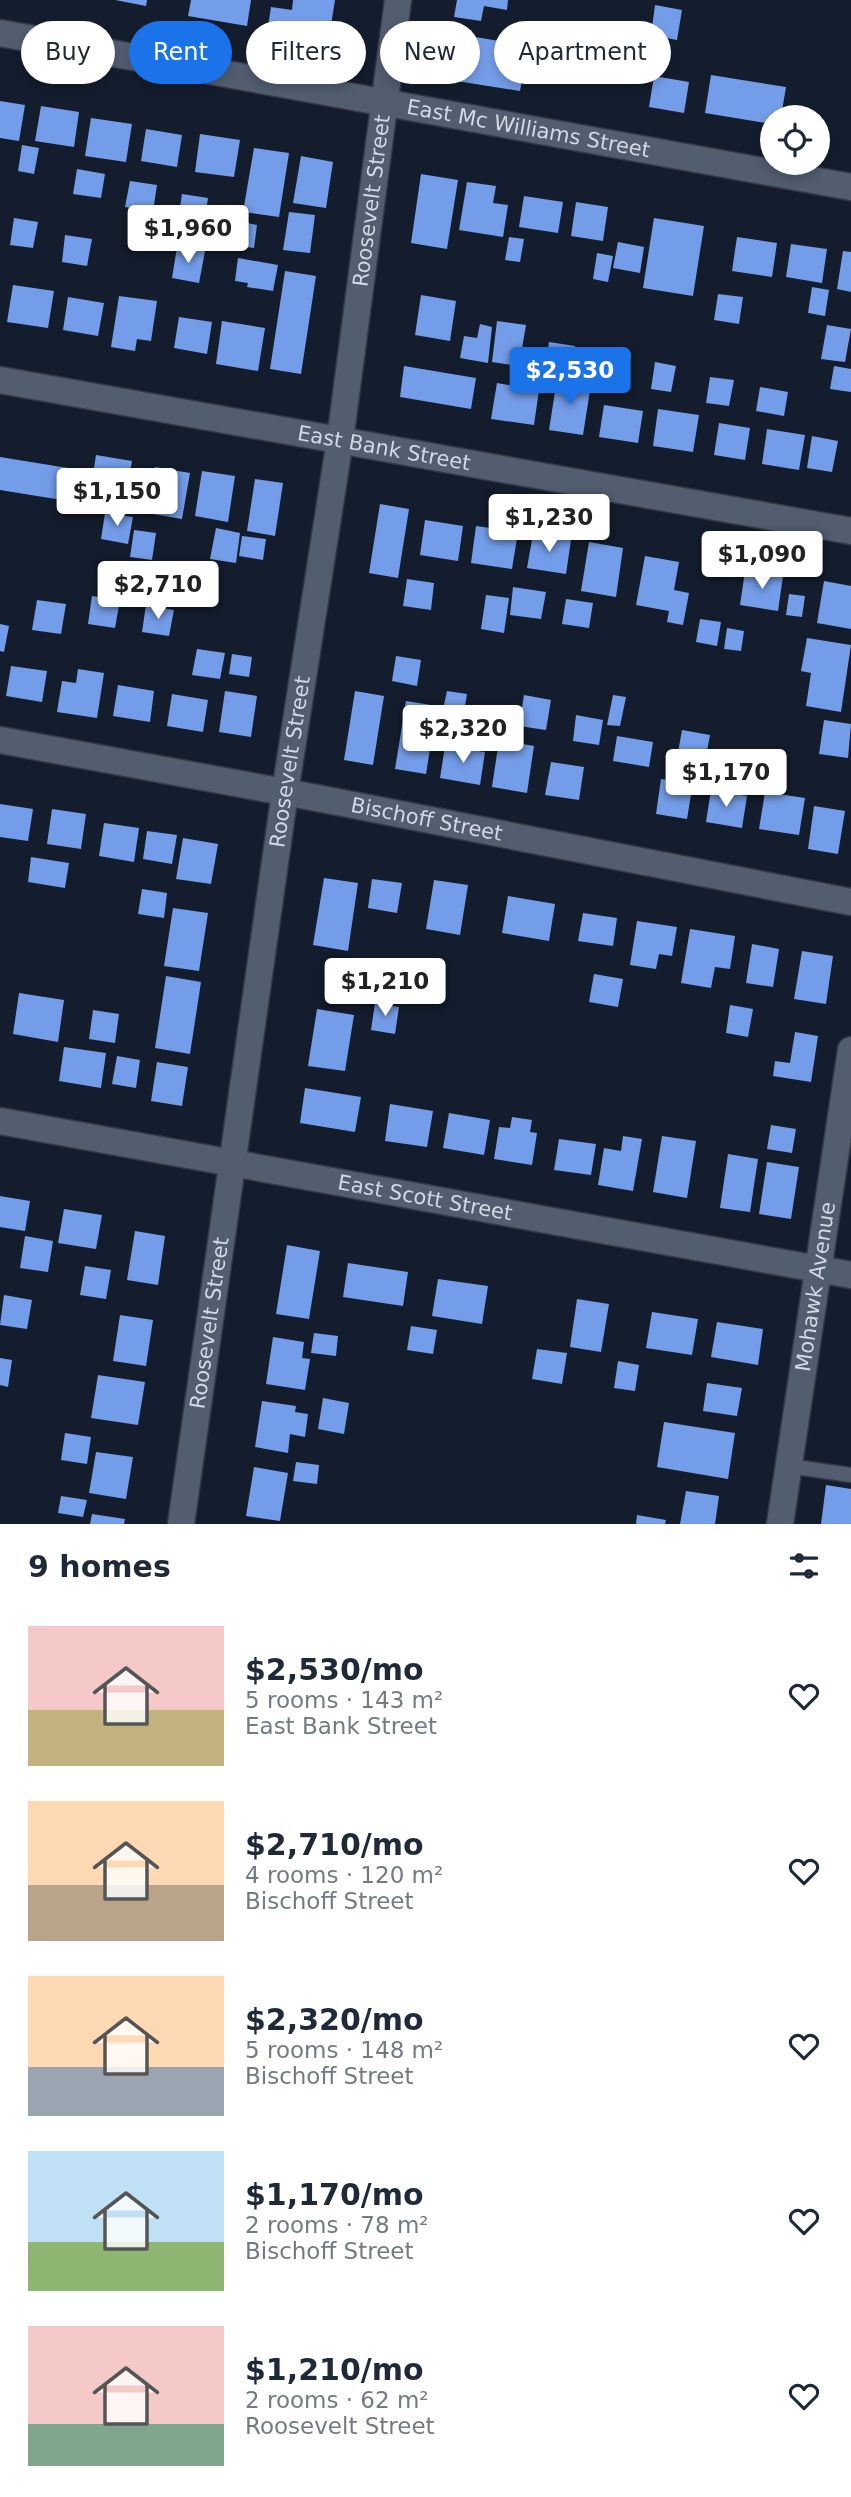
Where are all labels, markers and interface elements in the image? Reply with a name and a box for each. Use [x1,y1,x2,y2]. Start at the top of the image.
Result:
chip: Buy [21,21,115,84]
chip: Rent [129,21,232,84]
chip: Filters [246,21,366,84]
chip: New [380,21,480,84]
chip: Apartment [494,21,671,84]
street label: East Mc Williams Street [405,95,652,162]
map controls [760,105,830,175]
button: locate [760,105,830,175]
street label: Roosevelt Street [348,113,395,288]
pin: $1,960 [131,205,245,265]
text: $1,960 [144,215,232,241]
pin: $2,530 [513,348,627,407]
text: $2,530 [526,357,614,383]
street label: East Bank Street [296,421,472,475]
pin: $1,150 [60,468,174,528]
text: $1,150 [73,478,161,504]
pin: $1,230 [492,494,606,554]
text: $1,230 [505,504,593,530]
pin: $1,090 [705,532,819,591]
text: $1,090 [718,541,806,567]
pin: $2,710 [101,562,215,621]
text: $2,710 [114,571,202,597]
street label: Roosevelt Street [265,674,315,849]
pin: $2,320 [406,706,520,765]
text: $2,320 [419,715,507,741]
pin: $1,170 [669,750,783,809]
text: $1,170 [682,759,770,785]
street label: Bischoff Street [349,793,505,846]
pin: $1,210 [328,958,442,1018]
text: $1,210 [341,968,429,994]
street label: East Scott Street [336,1170,514,1225]
street label: Mohawk Avenue [791,1200,840,1373]
street label: Roosevelt Street [185,1236,234,1410]
icon: filters [785,1547,823,1585]
text: 9 homes [28,1549,171,1584]
text: $2,530/mo [245,1652,424,1687]
icon: home [84,1654,168,1738]
icon: heart [785,1677,823,1715]
text: 5 rooms · 143 m² [245,1687,443,1713]
text: East Bank Street [245,1713,437,1739]
text: $2,710/mo [245,1827,424,1862]
icon: home [84,1829,168,1913]
icon: heart [785,1852,823,1890]
text: 4 rooms · 120 m² [245,1862,443,1888]
text: Bischoff Street [245,1888,414,1914]
text: $2,320/mo [245,2002,424,2037]
icon: home [84,2004,168,2088]
icon: heart [785,2027,823,2065]
text: 5 rooms · 148 m² [245,2037,443,2063]
text: Bischoff Street [245,2063,414,2089]
text: $1,170/mo [245,2177,424,2212]
icon: home [84,2179,168,2263]
icon: heart [785,2202,823,2240]
text: 2 rooms · 78 m² [245,2212,429,2238]
text: Bischoff Street [245,2238,414,2264]
text: $1,210/mo [245,2352,424,2387]
icon: home [84,2354,168,2438]
icon: heart [785,2377,823,2415]
text: 2 rooms · 62 m² [245,2387,429,2413]
text: Roosevelt Street [245,2413,435,2439]

